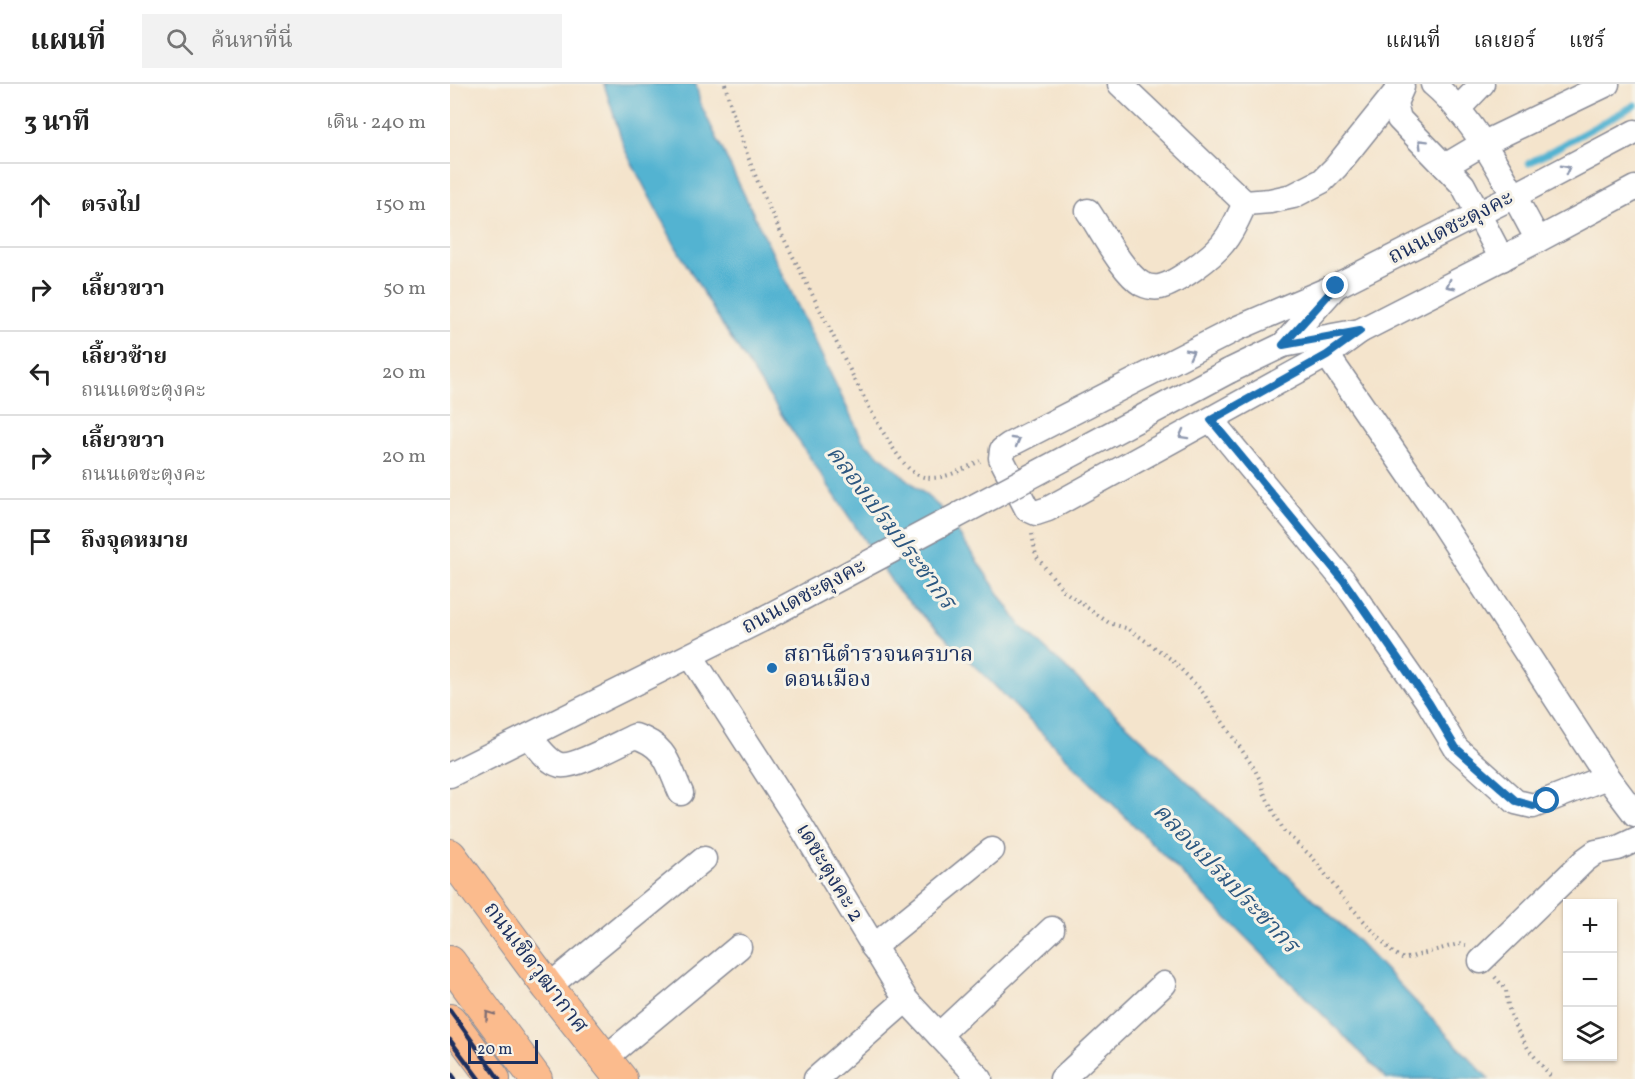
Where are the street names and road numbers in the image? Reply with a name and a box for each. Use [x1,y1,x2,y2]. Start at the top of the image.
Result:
street label: ถนนเดชะตุงคะ [1383,183,1519,273]
street label: ถนนเดชะตุงคะ [736,551,872,643]
street label: เดชะตุงคะ 2 [787,818,871,928]
street label: ถนนเชิดวุฒากาศ [475,896,595,1040]

